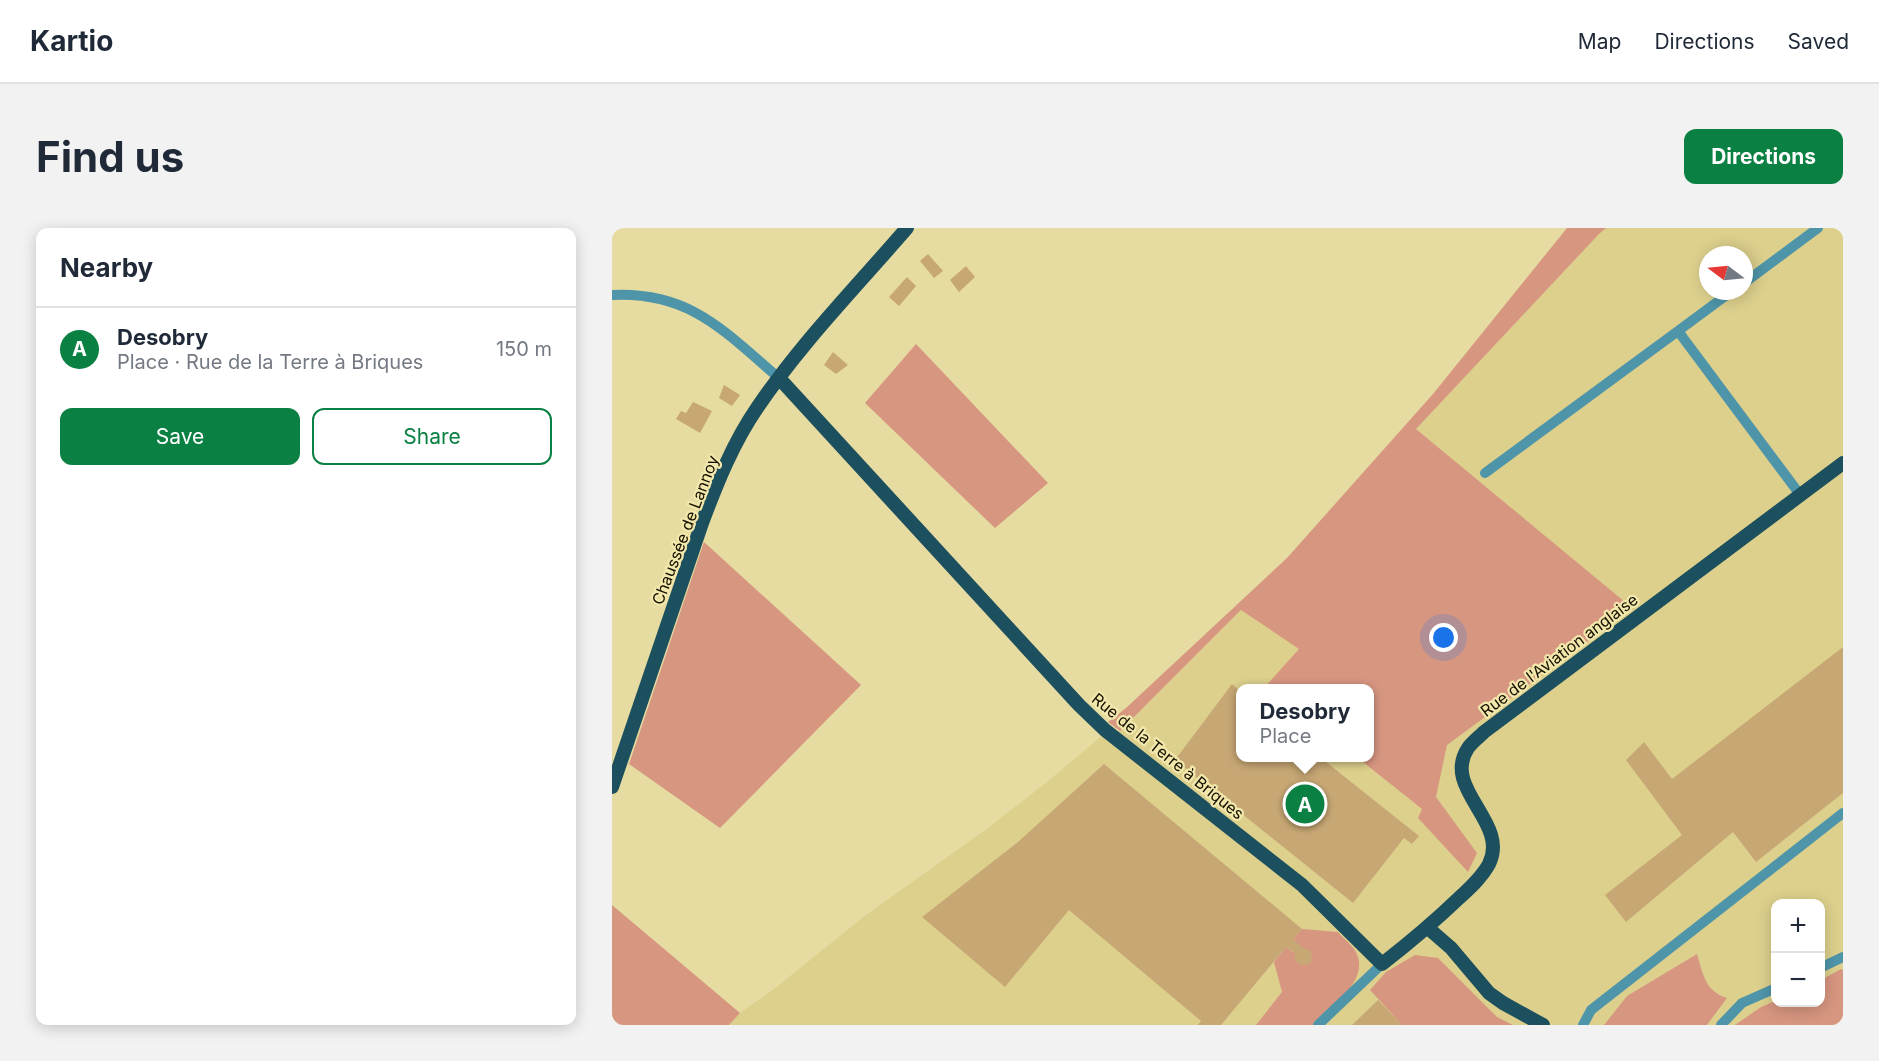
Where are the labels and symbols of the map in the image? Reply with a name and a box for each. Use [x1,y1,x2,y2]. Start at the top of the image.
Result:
north arrow [1699,246,1753,300]
street label: Chaussée de Lannoy [647,452,723,608]
street label: Rue de l'Aviation anglaise [1476,589,1642,721]
your location [1429,623,1458,652]
street label: Rue de la Terre à Briques [1088,688,1248,824]
pin: A [1286,782,1324,826]

